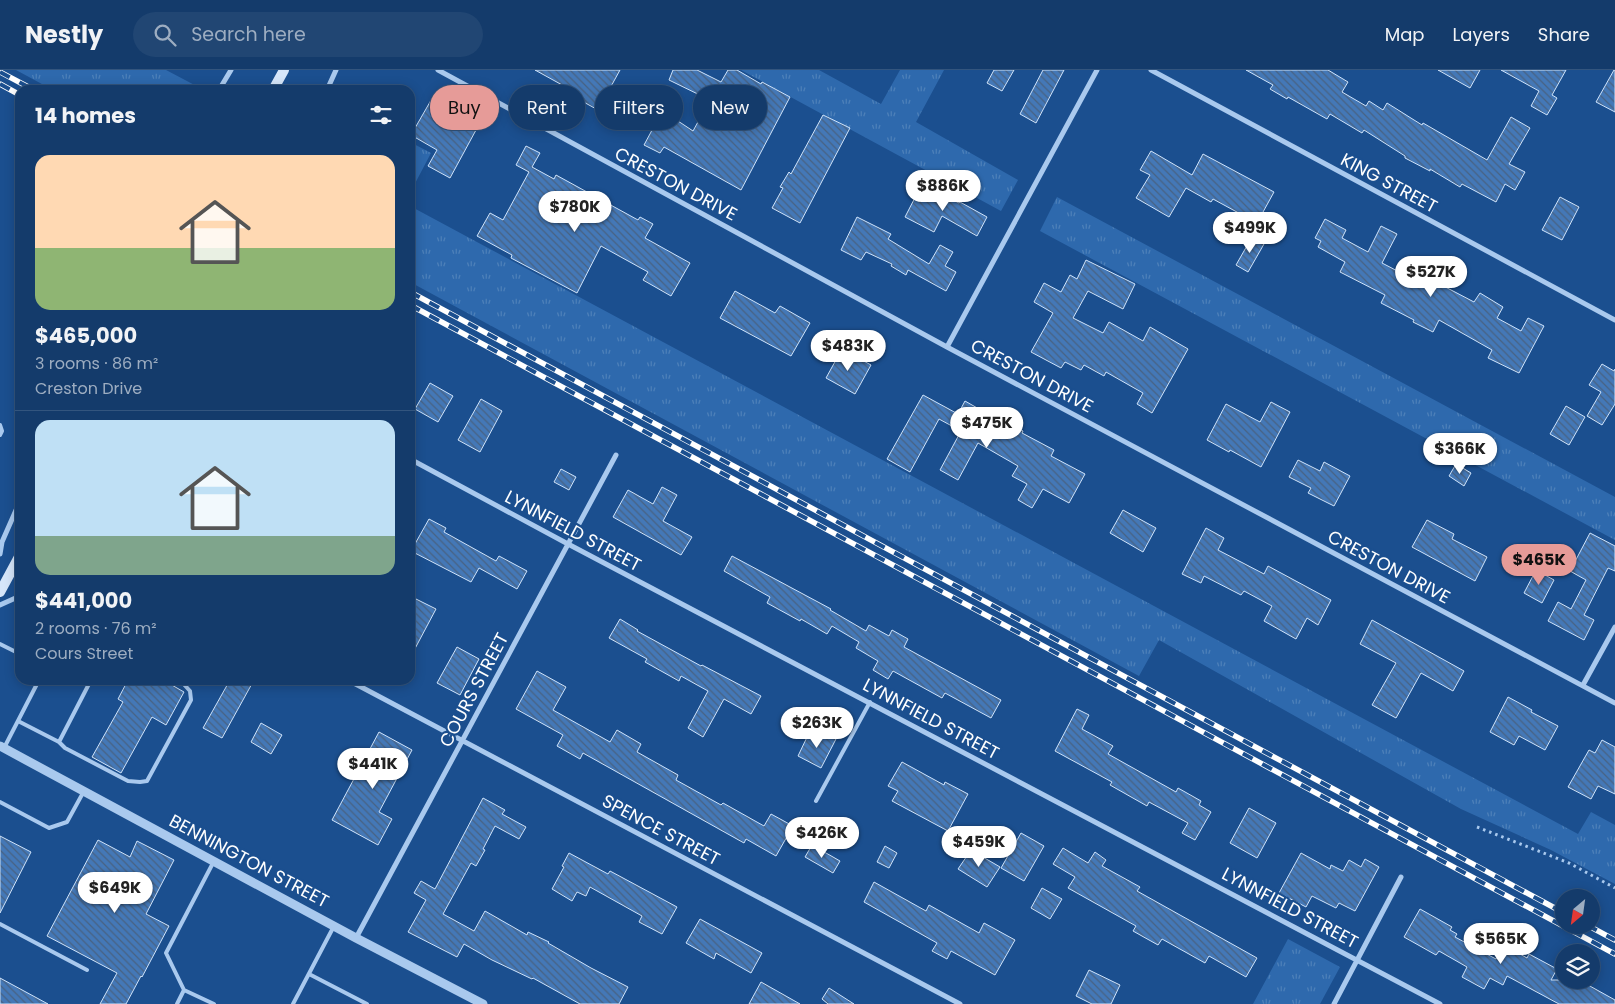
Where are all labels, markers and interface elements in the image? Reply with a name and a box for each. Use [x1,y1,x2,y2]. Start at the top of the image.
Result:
search box [133,12,483,57]
text: Nestly [25,18,103,51]
icon: search [151,21,179,49]
text: Search here [191,21,306,48]
text: Map [1385,22,1425,47]
text: Layers [1453,22,1510,47]
text: Share [1538,22,1590,47]
chip: Buy [430,85,499,130]
chip: Rent [509,85,585,130]
chip: Filters [595,85,683,130]
chip: New [693,85,767,130]
text: 14 homes [35,101,136,130]
icon: filters [367,101,395,129]
street label: CRESTON DRIVE [611,141,742,226]
street label: KING STREET [1337,147,1442,219]
pin: $886K [908,170,978,212]
text: $886K [917,174,969,197]
icon: home [170,187,260,277]
pin: $780K [540,190,610,233]
text: $780K [549,195,601,218]
pin: $499K [1215,212,1285,254]
text: $499K [1224,216,1276,239]
pin: $527K [1396,256,1466,298]
text: $527K [1406,260,1456,283]
text: $465,000 [35,321,137,350]
pin: $483K [813,330,883,372]
street label: CRESTON DRIVE [967,333,1098,418]
text: $483K [822,334,874,357]
text: 3 rooms · 86 m² [35,352,158,375]
text: Creston Drive [35,377,142,400]
pin: $475K [952,406,1022,449]
text: $475K [961,411,1013,434]
pin: $366K [1425,432,1495,475]
text: $366K [1434,437,1486,460]
icon: home [170,453,260,543]
street label: LYNNFIELD STREET [501,484,646,577]
street label: CRESTON DRIVE [1324,524,1455,609]
pin: $465K [1504,544,1574,586]
text: $465K [1512,548,1566,571]
text: $441,000 [35,586,132,615]
text: 2 rooms · 76 m² [35,617,157,640]
street label: COURS STREET [433,628,514,751]
text: Cours Street [35,642,133,665]
street label: LYNNFIELD STREET [859,672,1004,765]
pin: $263K [782,706,852,749]
text: $263K [792,711,842,734]
pin: $441K [338,748,408,790]
text: $441K [348,752,398,775]
street label: SPENCE STREET [598,788,725,871]
street label: BENNINGTON STREET [165,808,334,913]
pin: $426K [787,816,857,859]
text: $426K [796,821,848,844]
pin: $459K [944,826,1014,868]
text: $459K [953,830,1005,853]
street label: LYNNFIELD STREET [1218,861,1363,954]
pin: $649K [80,872,150,914]
text: $649K [89,876,141,899]
north arrow [1555,889,1600,934]
map controls [1555,889,1600,989]
pin: $565K [1466,922,1536,965]
text: $565K [1475,927,1527,950]
button: layers [1555,944,1600,989]

